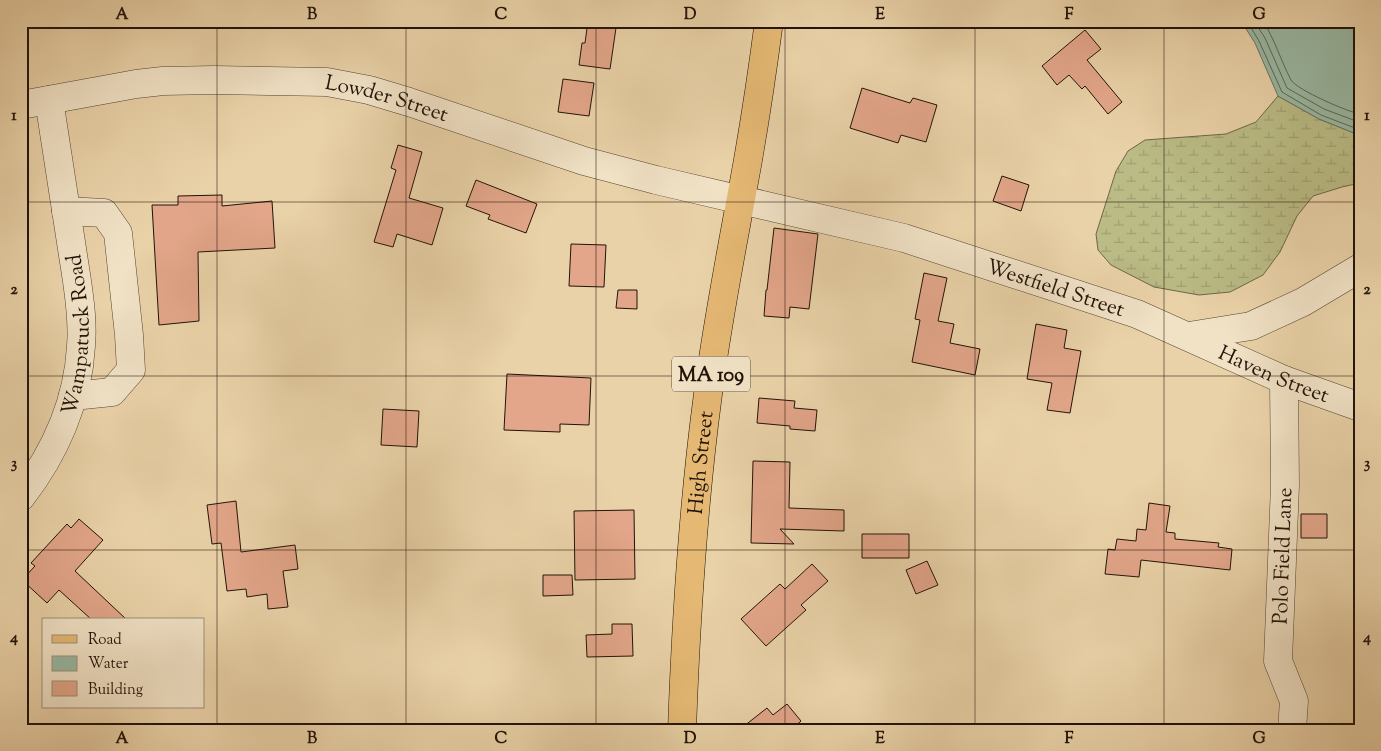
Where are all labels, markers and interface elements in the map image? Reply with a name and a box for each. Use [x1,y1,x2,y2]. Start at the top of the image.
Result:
text: A [116,4,129,27]
text: B [307,4,317,27]
text: C [495,4,508,27]
text: D [684,4,697,27]
text: E [875,4,885,27]
text: F [1065,4,1074,27]
text: G [1252,4,1266,27]
street label: Lowder Street [322,69,452,131]
text: 1 [11,105,17,128]
text: 1 [1364,105,1370,128]
street label: Wampatuck Road [55,252,99,419]
street label: Westfield Street [982,253,1128,326]
text: 2 [10,279,18,302]
text: 2 [1363,279,1371,302]
street label: Haven Street [1213,339,1333,412]
road number: MA 109 [672,356,750,392]
street label: High Street [682,409,723,516]
text: 3 [11,453,18,476]
text: 3 [1364,453,1371,476]
street label: Polo Field Lane [1267,487,1301,625]
legend [42,618,205,708]
text: 4 [9,627,18,650]
text: 4 [1362,627,1371,650]
text: Road [88,630,122,651]
text: Water [88,654,129,675]
text: Building [88,680,143,701]
text: A [116,728,129,751]
text: B [307,728,317,751]
text: C [495,728,508,751]
text: D [684,728,697,751]
text: E [875,728,885,751]
text: F [1065,728,1074,751]
text: G [1252,728,1266,751]

